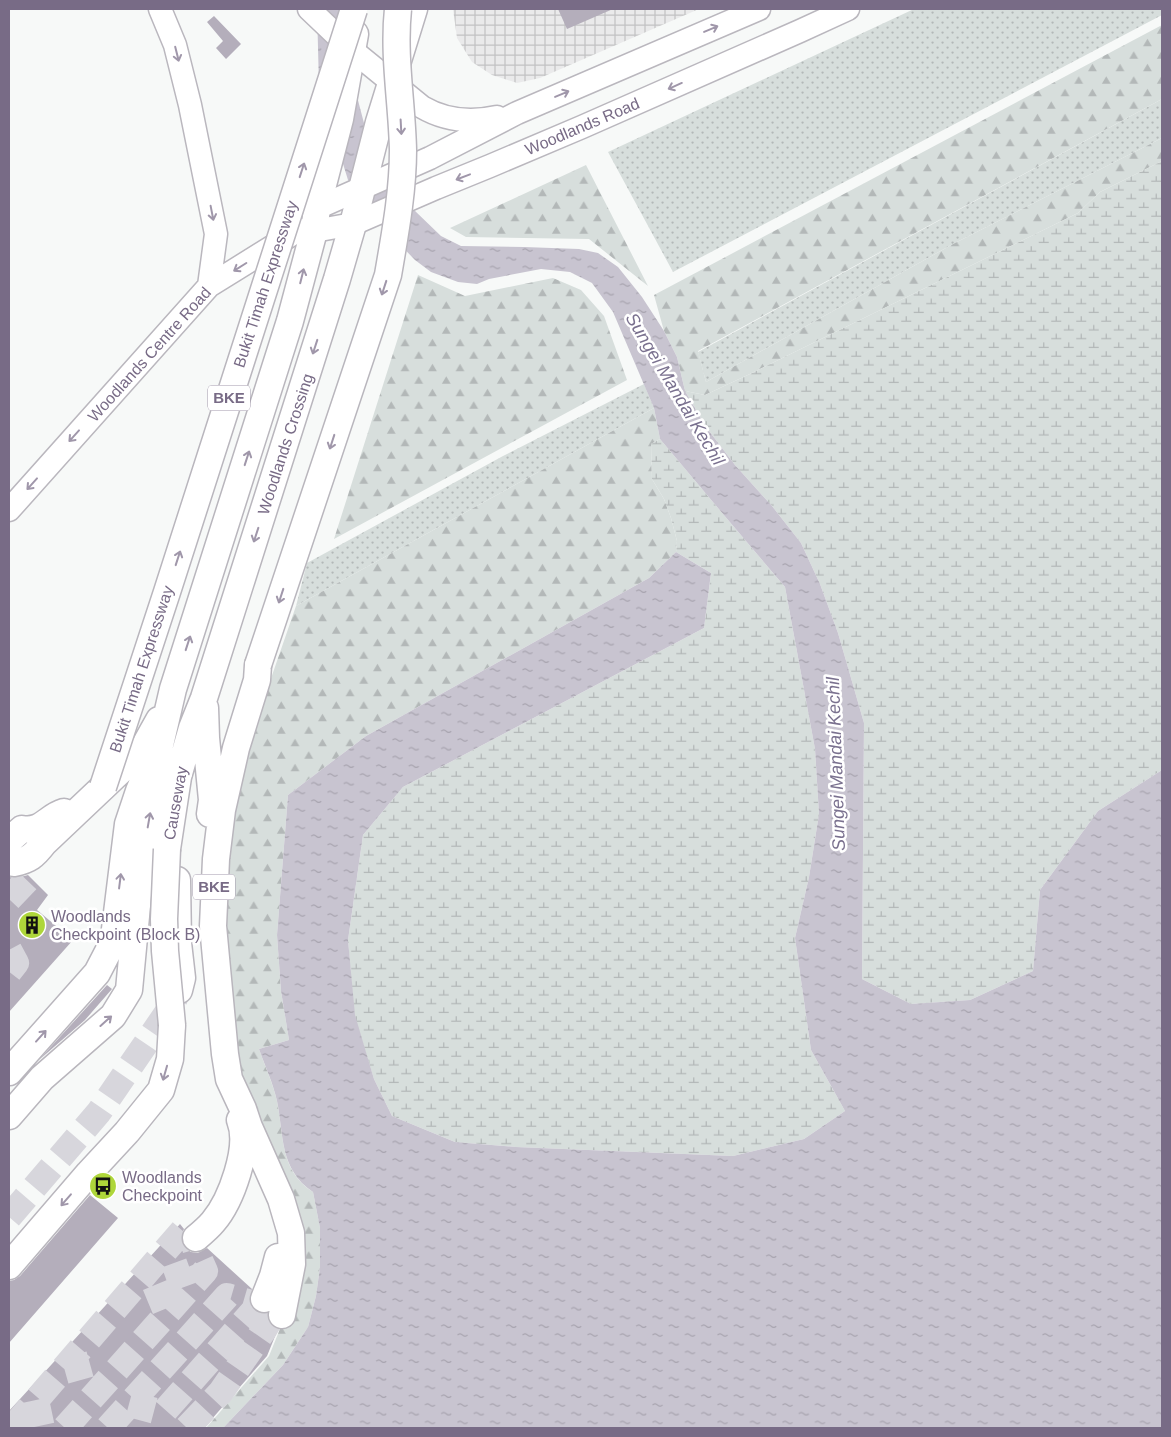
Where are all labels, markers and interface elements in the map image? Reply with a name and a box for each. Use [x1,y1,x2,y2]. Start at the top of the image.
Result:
one-way arrow [703,24,718,34]
one-way arrow [173,46,182,62]
one-way arrow [668,81,683,91]
one-way arrow [554,88,569,98]
street label: Woodlands Road [523,95,642,158]
one-way arrow [397,119,406,135]
one-way arrow [298,162,307,178]
one-way arrow [456,173,471,182]
street label: Bukit Timah Expressway [230,199,300,370]
one-way arrow [208,204,217,220]
one-way arrow [234,262,248,272]
one-way arrow [298,269,307,285]
one-way arrow [378,280,388,296]
street label: Woodlands Centre Road [85,284,214,425]
water label: Sungei Mandai Kechil [622,309,729,470]
one-way arrow [310,339,320,355]
street label: Woodlands Crossing [255,371,316,517]
road number: BKE [208,386,250,410]
one-way arrow [68,430,80,443]
one-way arrow [327,434,336,449]
one-way arrow [243,450,252,466]
one-way arrow [26,478,37,491]
one-way arrow [250,527,260,543]
one-way arrow [173,550,183,566]
street label: Bukit Timah Expressway [106,584,176,755]
one-way arrow [275,588,285,604]
one-way arrow [184,636,193,651]
water label: Sungei Mandai Kechil [823,676,849,851]
street label: Causeway [161,765,190,841]
one-way arrow [145,812,155,828]
one-way arrow [115,874,125,890]
road number: BKE [193,874,235,900]
place label: Woodlands Checkpoint (Block B) [51,908,200,943]
building icon: Woodlands Checkpoint (Block B) [17,910,47,940]
one-way arrow [100,1016,113,1027]
one-way arrow [35,1029,47,1042]
one-way arrow [160,1065,170,1081]
place label: Woodlands Checkpoint [122,1169,203,1204]
bus stop icon: Woodlands Checkpoint [88,1171,118,1201]
one-way arrow [60,1193,72,1206]

